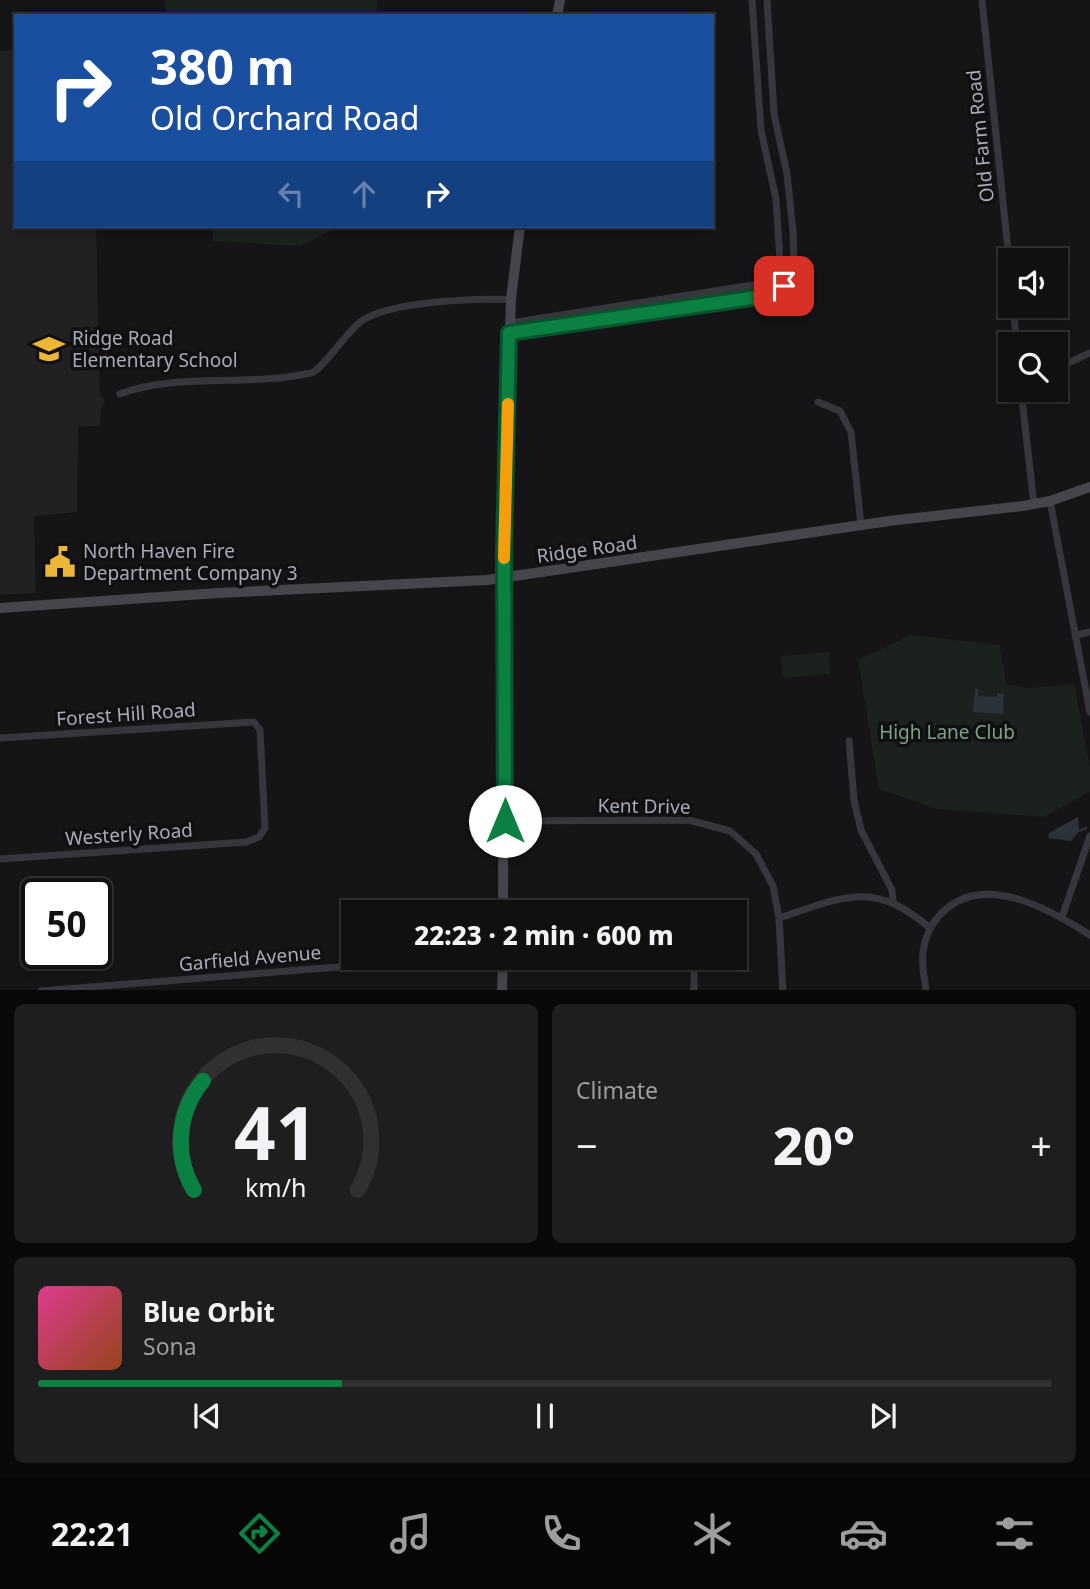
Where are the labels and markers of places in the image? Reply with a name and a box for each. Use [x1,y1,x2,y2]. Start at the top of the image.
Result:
pin [754,256,814,316]
place label: Ridge Road Elementary School [72,325,238,373]
school or university icon: Ridge Road Elementary School [32,332,66,366]
place label: North Haven Fire Department Company 3 [83,538,298,586]
public building icon: North Haven Fire Department Company 3 [43,545,77,579]

